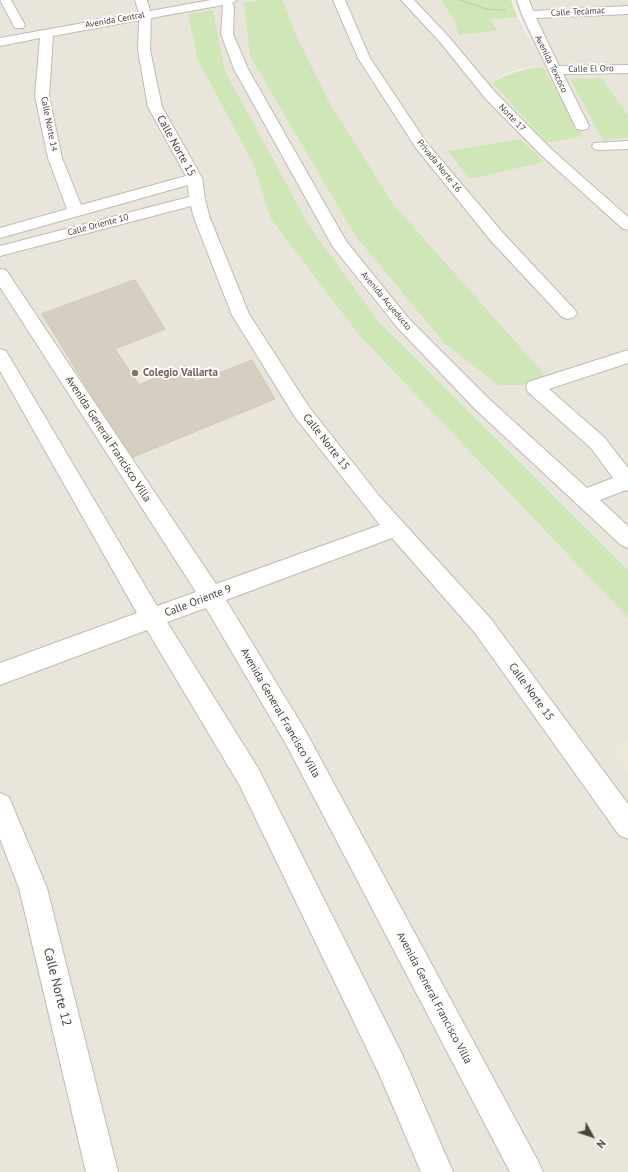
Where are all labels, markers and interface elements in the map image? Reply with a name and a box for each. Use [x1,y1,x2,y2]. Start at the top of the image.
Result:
street label: Calle Tecámac [551,5,605,19]
street label: Avenida Central [84,9,146,31]
street label: Avenida Texcoco [532,33,570,95]
street label: Calle El Oro [568,63,614,75]
street label: Calle Norte 14 [38,96,60,152]
street label: Norte 17 [496,102,528,134]
street label: Calle Norte 15 [154,113,198,179]
street label: Privada Norte 16 [414,137,464,195]
street label: Calle Oriente 10 [66,212,130,238]
street label: Avenida Acueducto [358,270,414,332]
place label: Colegio Vallarta [143,366,218,380]
marker: Colegio Vallarta [130,368,140,378]
street label: Avenida General Francisco Villa [62,374,154,504]
street label: Calle Norte 15 [300,411,352,473]
street label: Calle Oriente 9 [163,582,233,620]
street label: Avenida General Francisco Villa [237,646,323,780]
street label: Calle Norte 15 [506,661,556,723]
street label: Avenida General Francisco Villa [394,930,474,1066]
street label: Calle Norte 12 [40,946,74,1028]
north arrow [572,1116,612,1156]
text: N [594,1136,609,1151]

